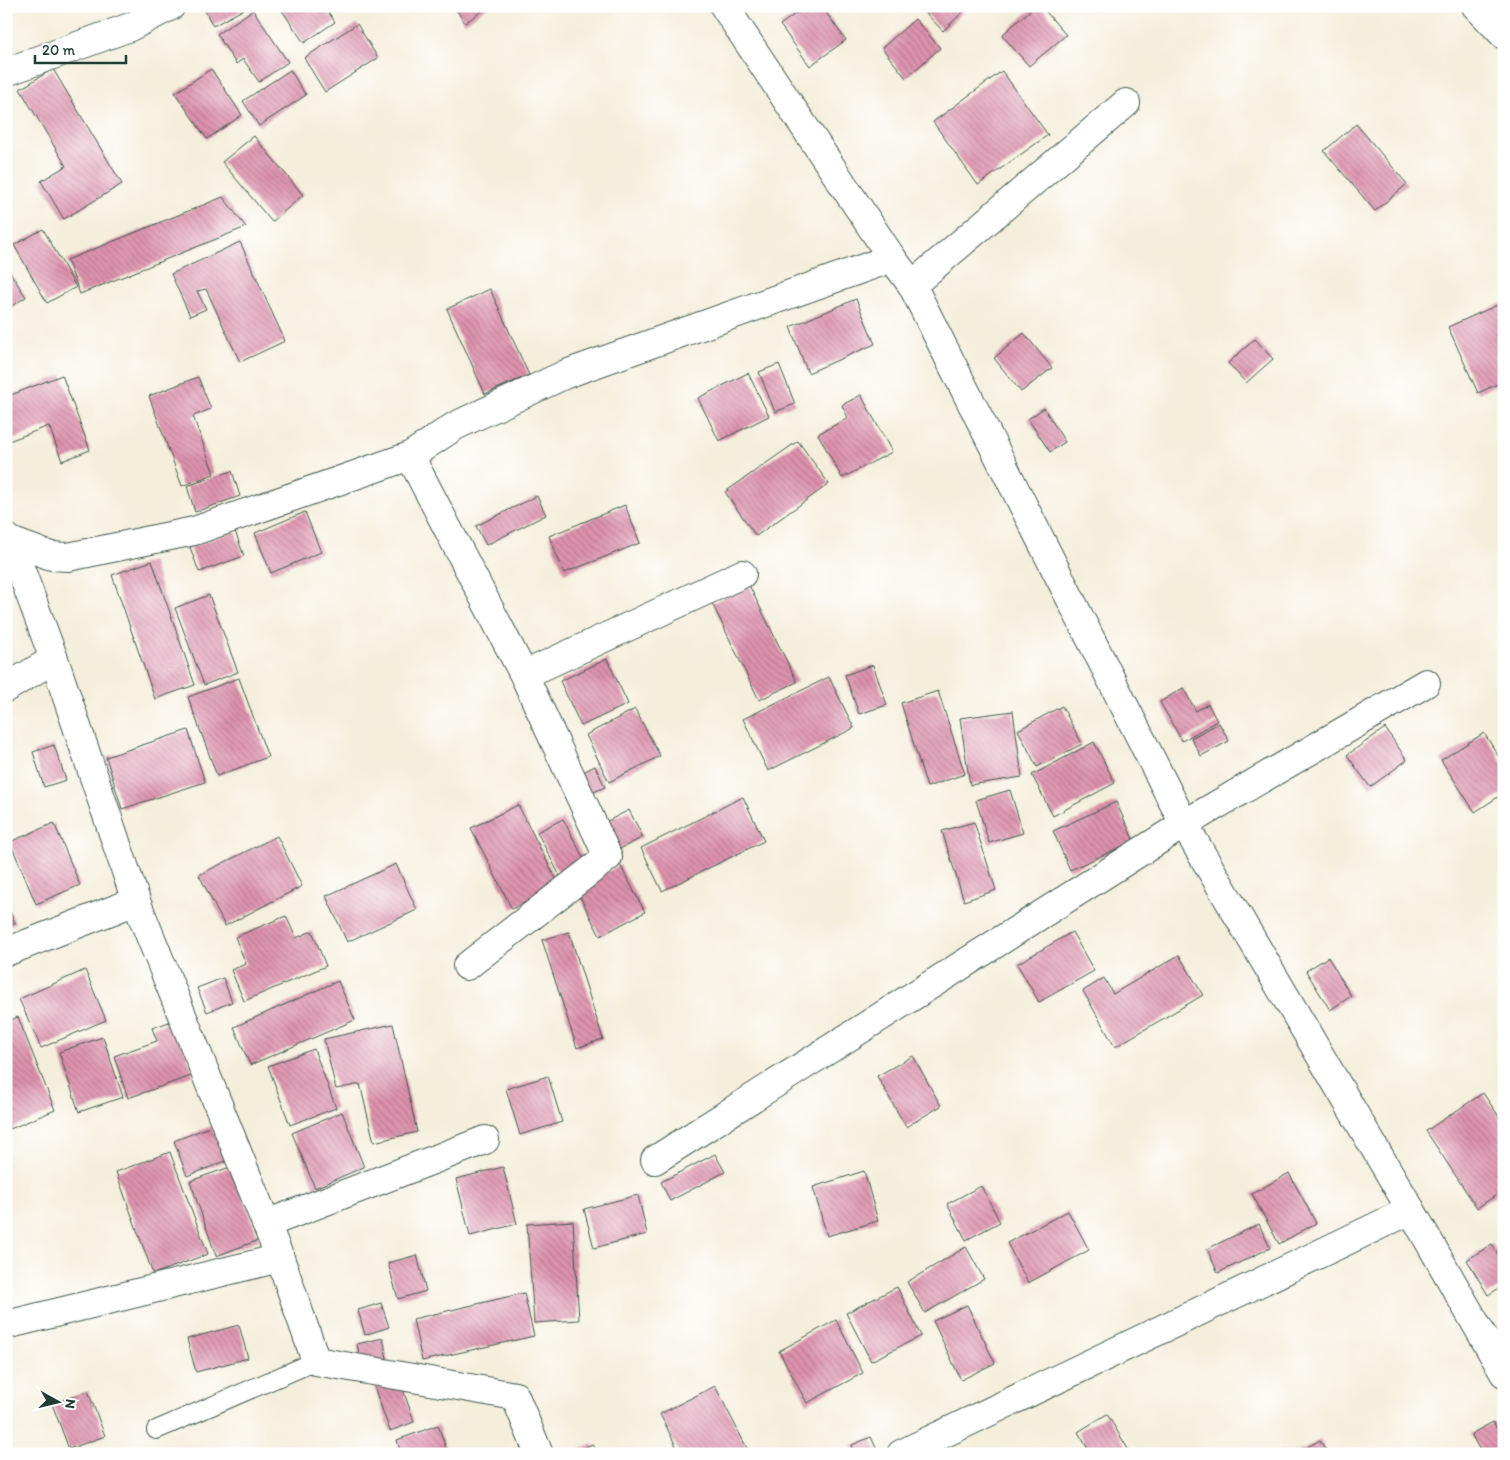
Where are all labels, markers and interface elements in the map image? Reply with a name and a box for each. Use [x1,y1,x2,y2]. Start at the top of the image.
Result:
scale bar [35,32,126,64]
text: 20 m [42,41,76,59]
north arrow [32,1378,82,1428]
text: N [61,1398,79,1410]

